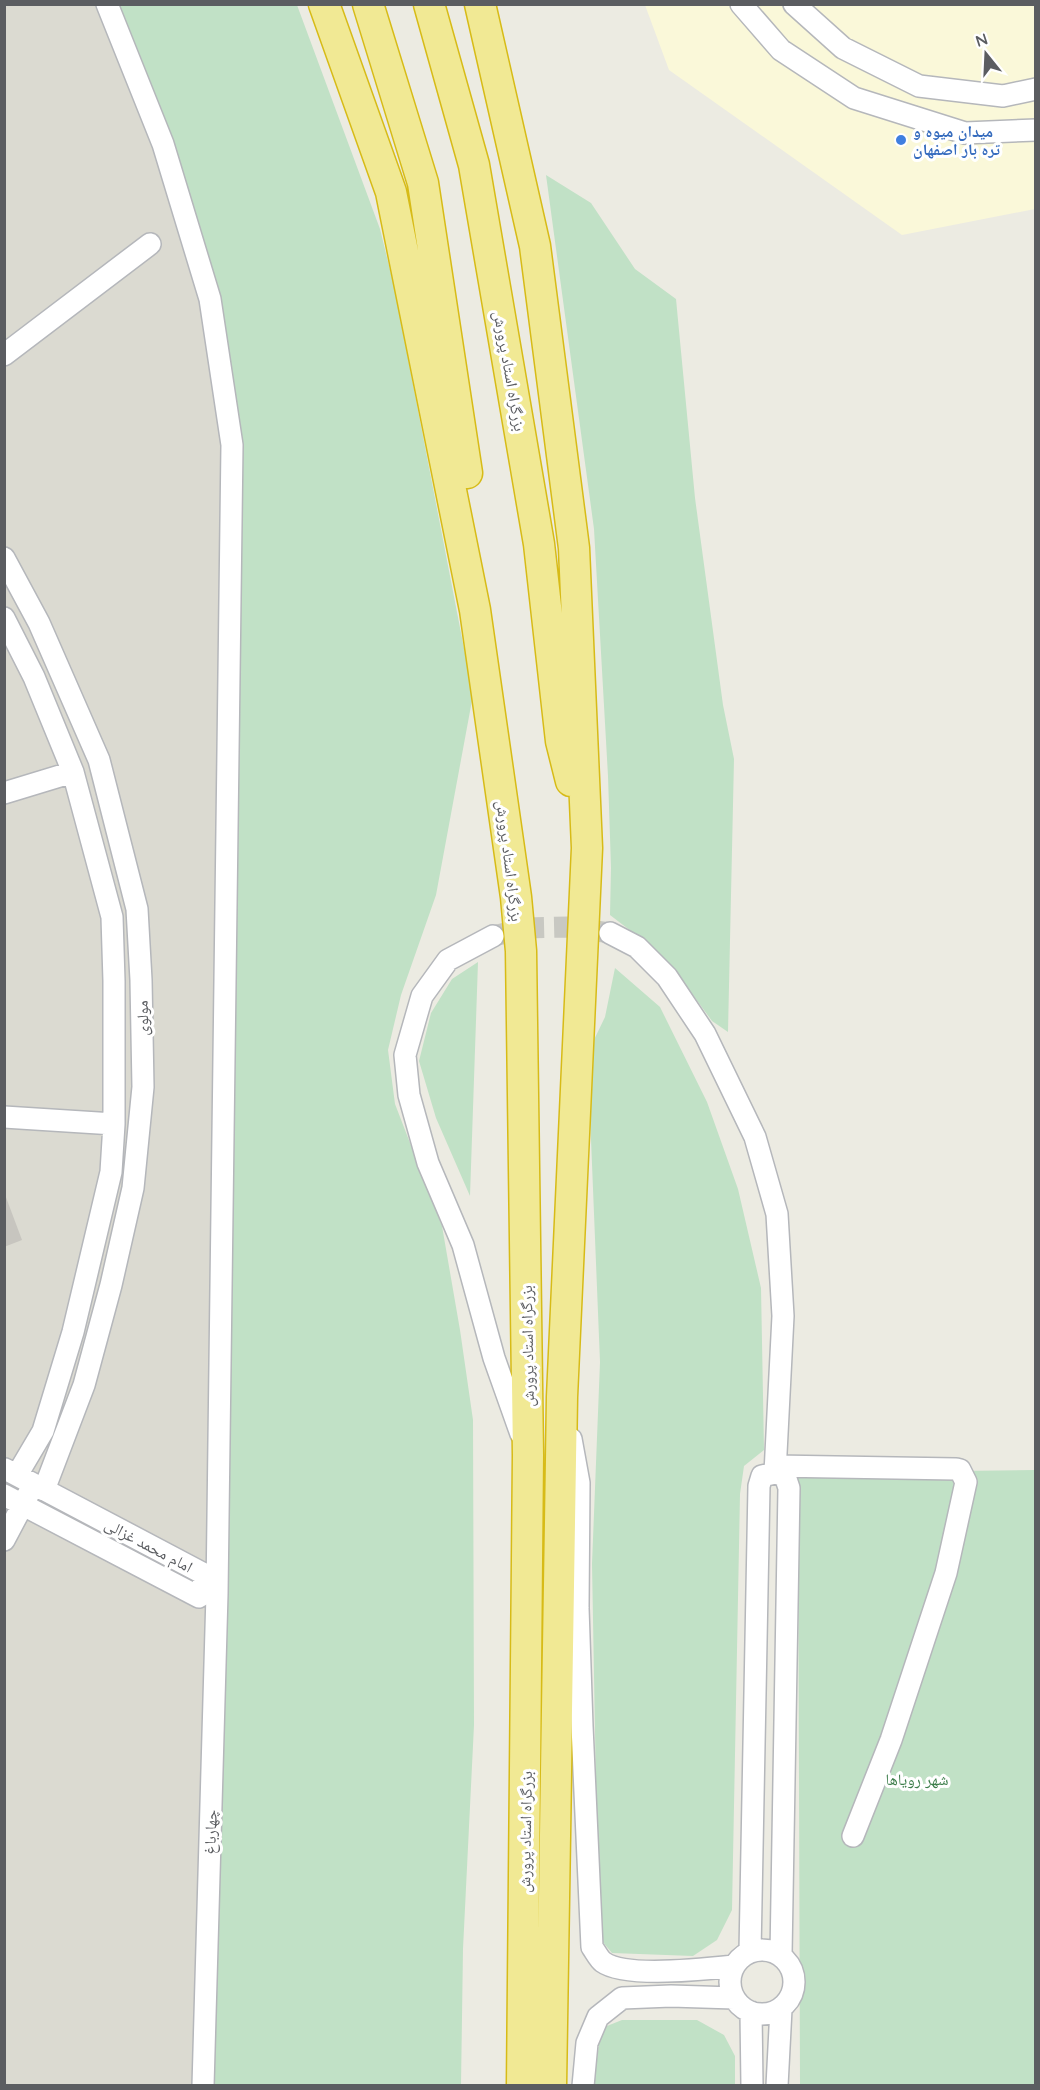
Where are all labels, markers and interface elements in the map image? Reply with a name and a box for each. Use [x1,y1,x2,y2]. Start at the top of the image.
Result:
north arrow [956,24,1016,84]
text: N [973,28,990,51]
place label: میدان میوه و تره بار اصفهان [913,121,1001,159]
marker: میدان میوه و تره بار اصفهان [894,133,908,147]
street label: بزرگراه استاد پرورش [489,309,530,433]
street label: بزرگراه استاد پرورش [492,799,527,923]
street label: مولوی [132,1000,153,1036]
street label: بزرگراه استاد پرورش [516,1285,539,1407]
street label: امام محمد غزالی [101,1513,196,1577]
park label: شهر رویاها [886,1769,948,1789]
street label: بزرگراه استاد پرورش [514,1771,537,1893]
street label: چهارباغ [199,1809,222,1855]

